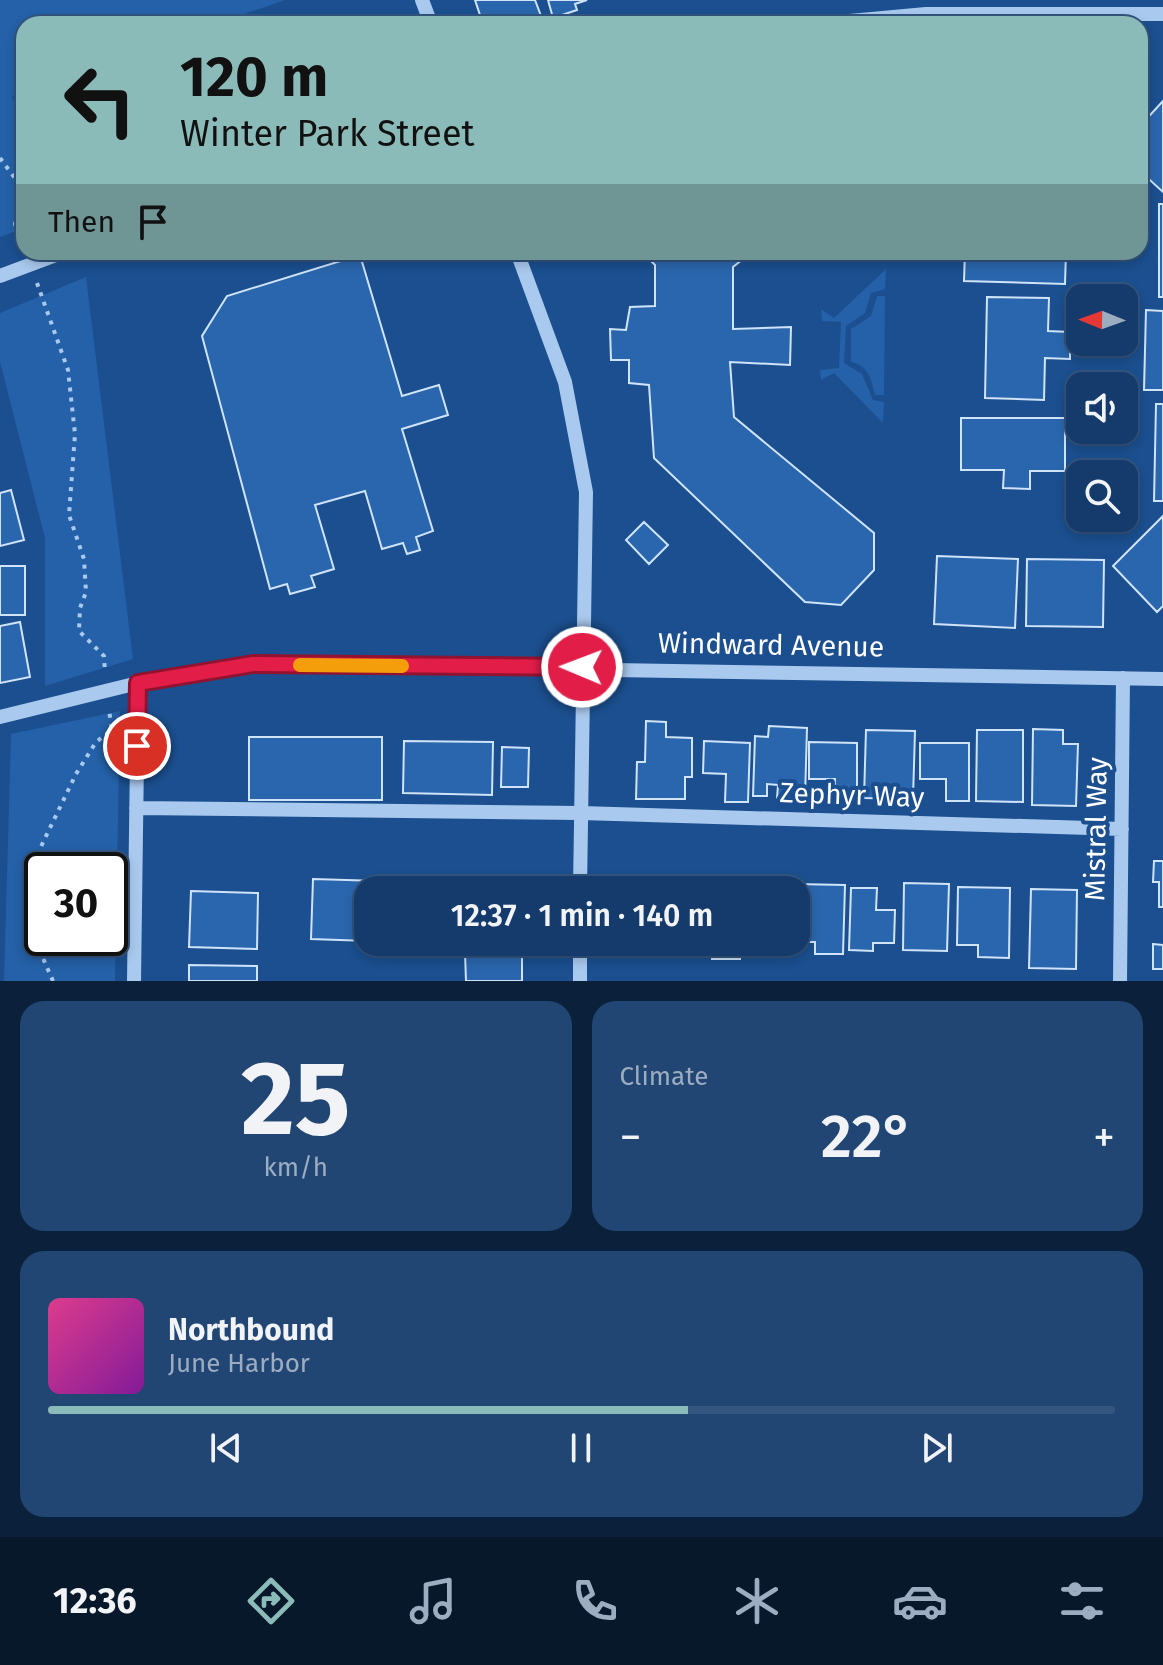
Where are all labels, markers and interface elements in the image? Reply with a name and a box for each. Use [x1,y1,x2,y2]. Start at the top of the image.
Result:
text: 120 m [180,44,328,111]
icon: left [48,48,152,152]
text: Winter Park Street [180,112,475,156]
icon: arrive [131,200,175,244]
text: Then [48,204,115,240]
north arrow [1066,284,1138,356]
map controls [1066,284,1138,532]
button: sound [1066,372,1138,444]
button: search [1066,460,1138,532]
position arrow [540,625,624,709]
street label: Windward Avenue [658,627,884,663]
pin [103,712,171,780]
icon: arrive [115,724,159,768]
street label: Mistral Way [1078,756,1114,901]
street label: Zephyr Way [779,776,925,814]
speed limit sign: 30 [24,852,128,956]
text: 12:37 · 1 min · 140 m [451,898,713,934]
text: 25 [241,1037,351,1162]
text: Climate [620,1061,708,1092]
text: 22° [821,1101,914,1173]
text: − [620,1111,642,1164]
text: + [1093,1111,1115,1164]
text: km/h [264,1152,328,1183]
text: Northbound [168,1312,334,1348]
text: June Harbor [168,1348,310,1379]
icon: previous [204,1426,248,1470]
icon: pause [559,1426,603,1470]
icon: next [915,1426,959,1470]
icon: directions [243,1573,299,1629]
icon: music [405,1573,461,1629]
icon: phone [567,1573,623,1629]
icon: climate [729,1573,785,1629]
icon: car [892,1573,948,1629]
icon: filters [1054,1573,1110,1629]
text: 12:36 [53,1579,137,1623]

